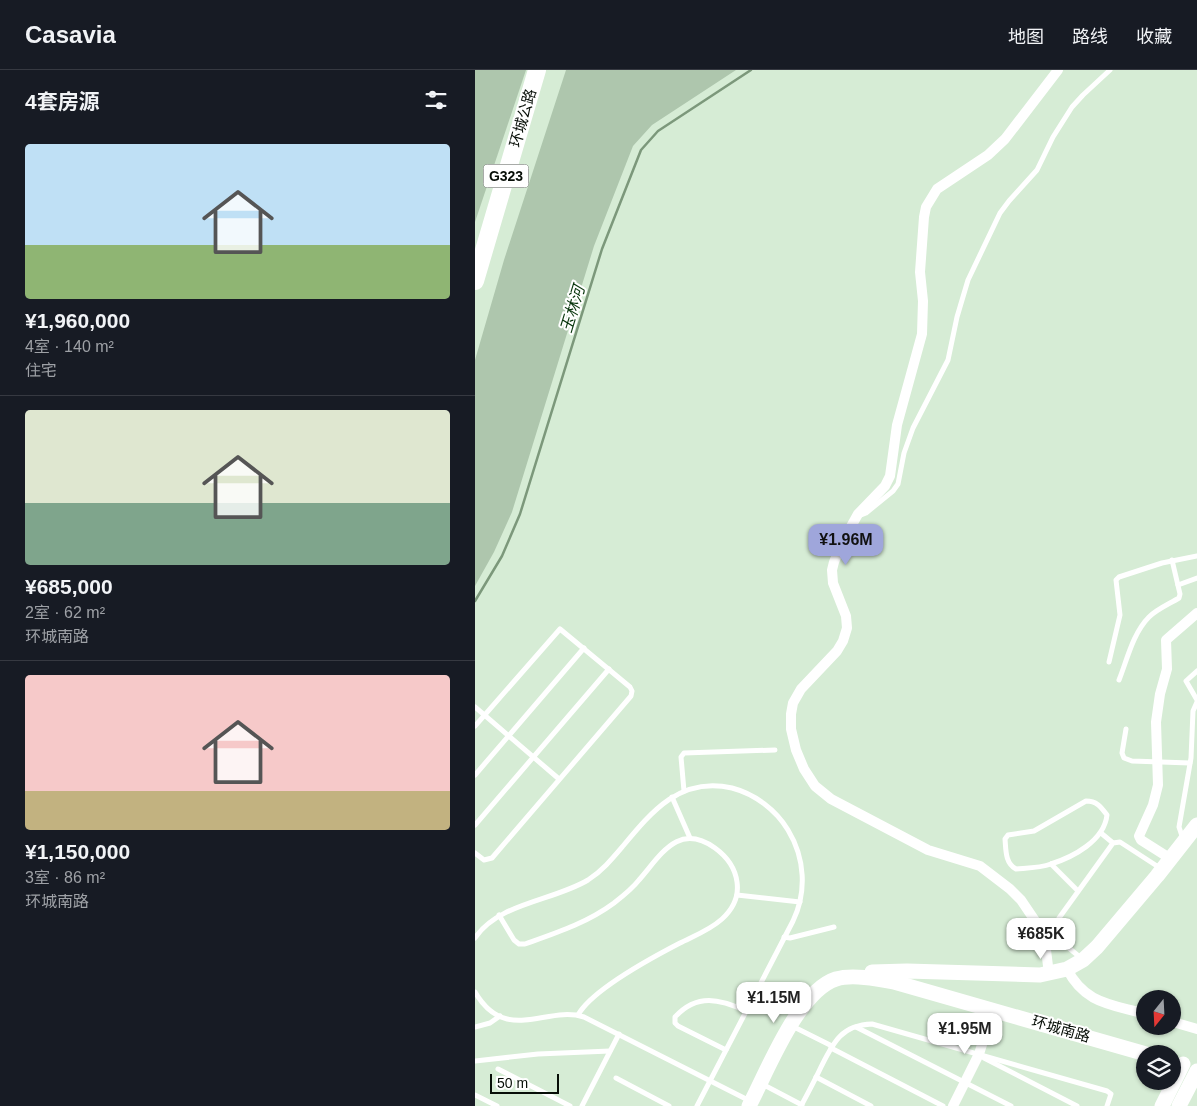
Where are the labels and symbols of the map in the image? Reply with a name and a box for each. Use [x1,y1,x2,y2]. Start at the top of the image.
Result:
street label: 环城公路 [506,87,539,149]
road number: G323 [483,164,529,188]
water label: 玉林河 [557,281,588,335]
pin: ¥1.96M [805,524,887,566]
pin: ¥685K [1006,918,1076,960]
pin: ¥1.15M [733,982,815,1024]
north arrow [1136,990,1181,1035]
pin: ¥1.95M [924,1012,1006,1055]
street label: 环城南路 [1030,1012,1092,1045]
scale bar [490,1071,559,1094]

